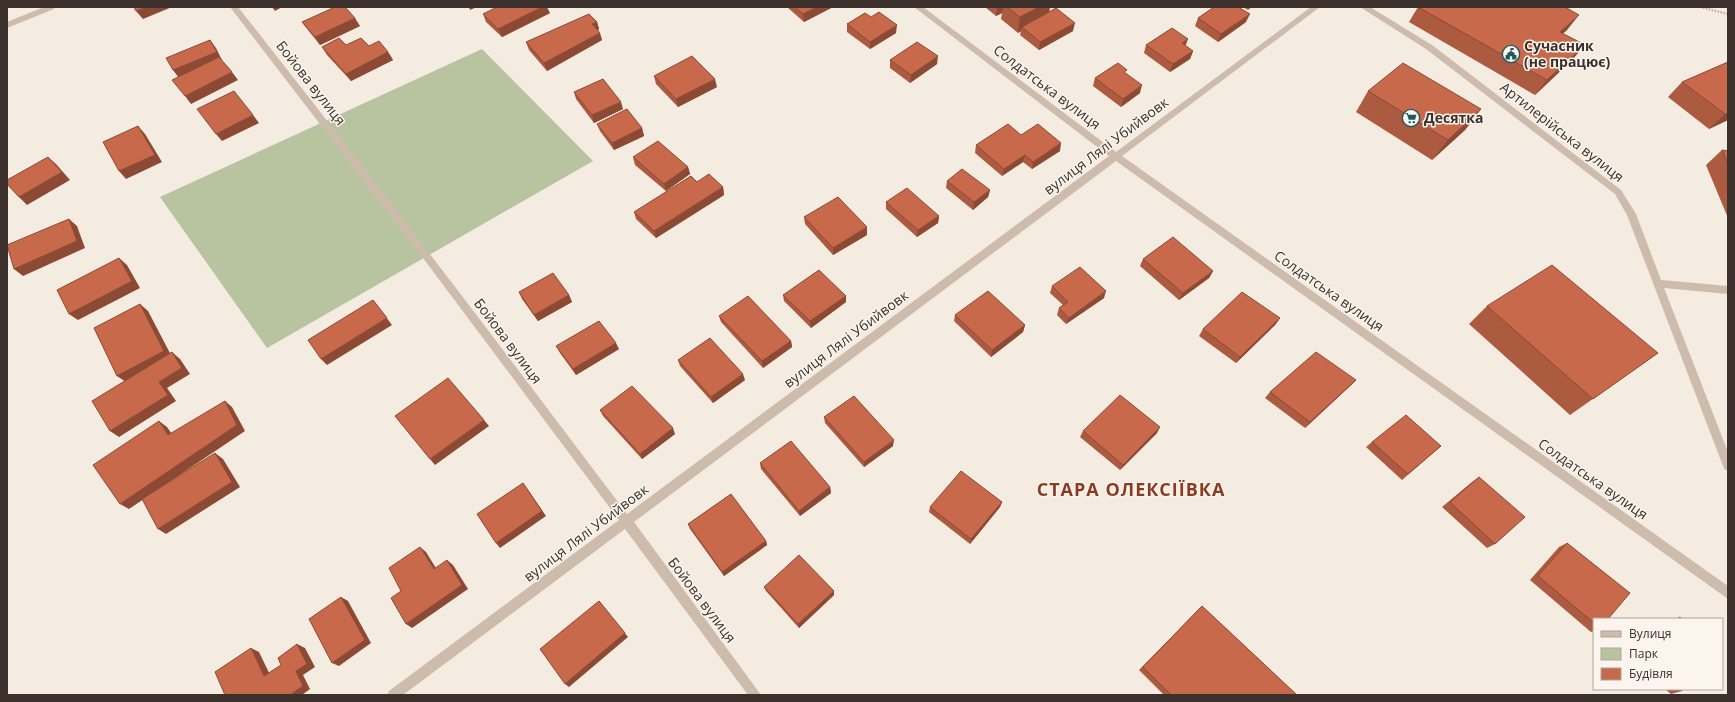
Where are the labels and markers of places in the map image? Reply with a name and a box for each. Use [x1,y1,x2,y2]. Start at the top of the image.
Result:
place label: Сучасник (не працює) [1524,36,1611,71]
public building icon: Сучасник (не працює) [1501,44,1521,64]
supermarket icon: Десятка [1401,108,1421,128]
place label: Десятка [1424,108,1483,127]

